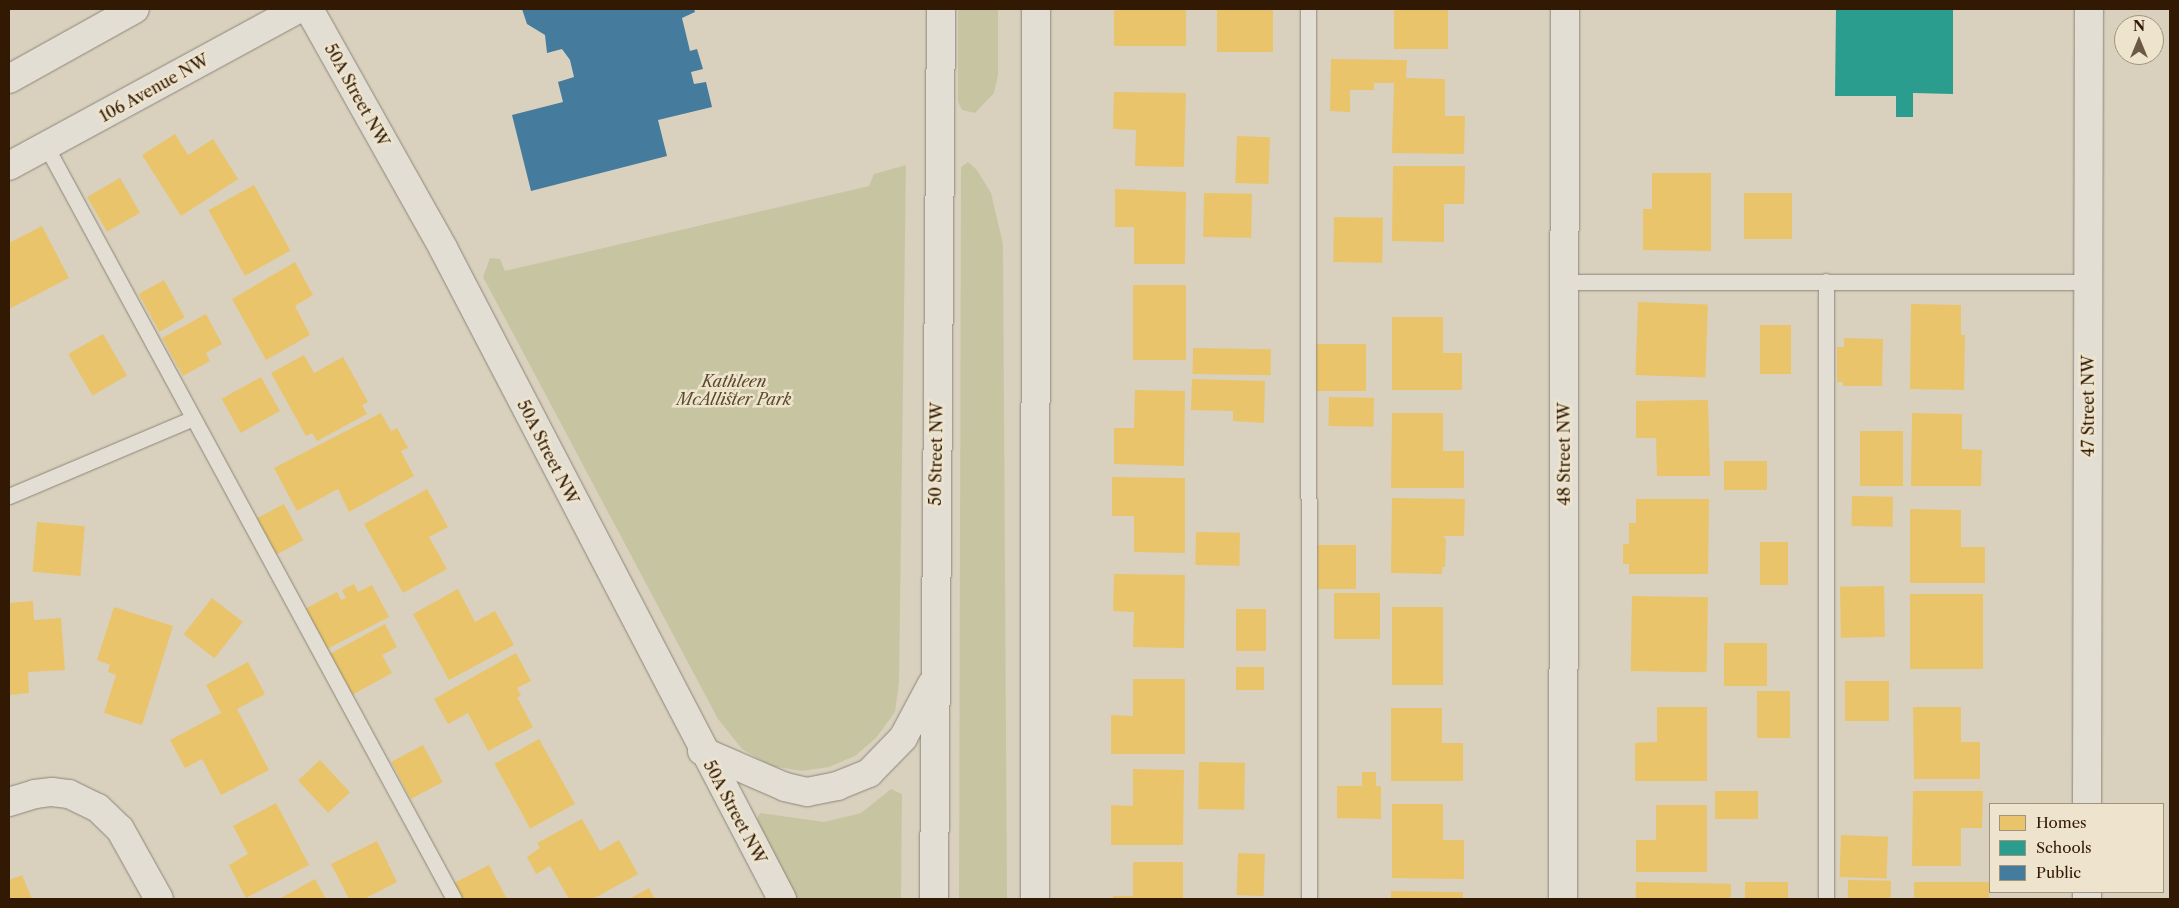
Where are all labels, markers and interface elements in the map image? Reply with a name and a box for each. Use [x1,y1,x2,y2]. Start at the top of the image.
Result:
north arrow [2114,15,2164,65]
text: N [2133,17,2145,35]
street label: 50A Street NW [321,40,393,150]
street label: 106 Avenue NW [96,50,212,126]
street label: 47 Street NW [2078,355,2098,457]
park label: Kathleen McAllister Park [677,371,791,409]
street label: 50A Street NW [513,396,583,508]
street label: 50 Street NW [925,402,947,506]
street label: 48 Street NW [1554,402,1574,506]
street label: 50A Street NW [700,757,770,867]
legend [1989,803,2164,893]
text: Homes [2036,813,2087,832]
text: Schools [2036,838,2092,857]
text: Public [2036,863,2081,882]

